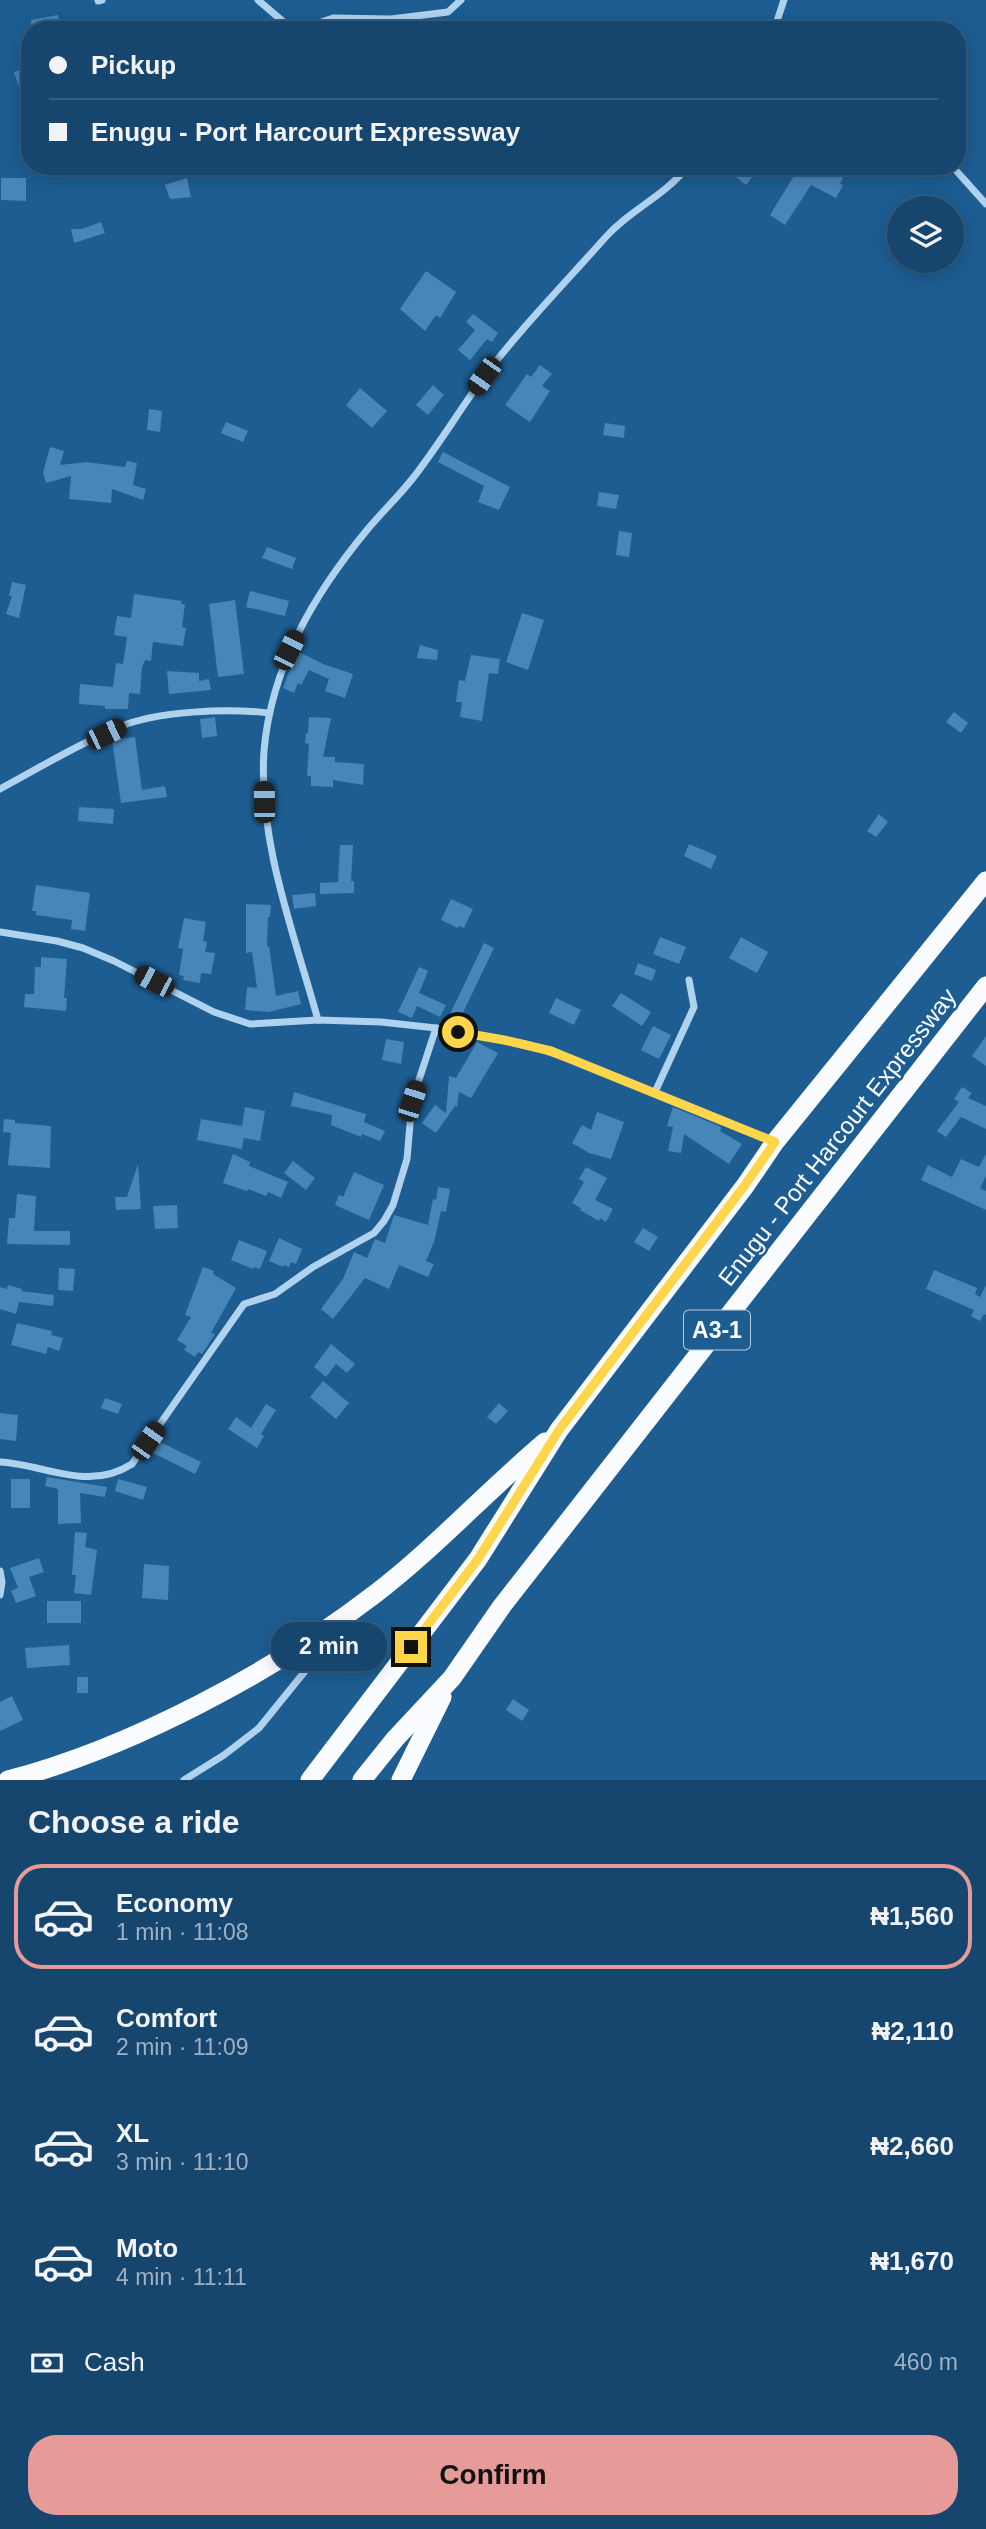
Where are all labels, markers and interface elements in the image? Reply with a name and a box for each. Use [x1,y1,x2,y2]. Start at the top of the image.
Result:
text: Pickup [91,50,176,80]
text: Enugu - Port Harcourt Expressway [91,117,520,147]
map controls [887,196,964,273]
button: layers [887,196,964,273]
car [464,353,505,399]
car [271,627,308,673]
car [83,715,130,753]
car [254,781,275,823]
car [131,962,178,1000]
street label: Enugu - Port Harcourt Expressway [713,983,961,1291]
route start [442,1016,474,1048]
car [396,1078,429,1124]
road number: A3-1 [684,1310,750,1350]
car [128,1418,169,1464]
callout: 2 min [271,1622,386,1672]
route end [395,1631,427,1663]
text: 2 min [299,1633,359,1659]
text: Choose a ride [28,1804,240,1840]
icon: car [32,1885,95,1948]
text: Economy [116,1888,233,1918]
text: ₦1,560 [870,1901,954,1931]
text: 1 min · 11:08 [116,1919,249,1945]
icon: car [32,2000,95,2063]
text: Comfort [116,2003,217,2033]
text: ₦2,110 [872,2016,954,2046]
text: 2 min · 11:09 [116,2034,249,2060]
icon: car [32,2115,95,2178]
text: XL [116,2118,149,2148]
text: ₦2,660 [870,2131,954,2161]
text: 3 min · 11:10 [116,2149,249,2175]
icon: car [32,2230,95,2293]
text: Moto [116,2233,178,2263]
text: ₦1,670 [870,2246,954,2276]
text: 4 min · 11:11 [116,2264,247,2290]
icon: cash [28,2344,66,2382]
text: Cash [84,2347,145,2377]
text: 460 m [894,2349,958,2375]
button: Confirm [28,2435,958,2515]

